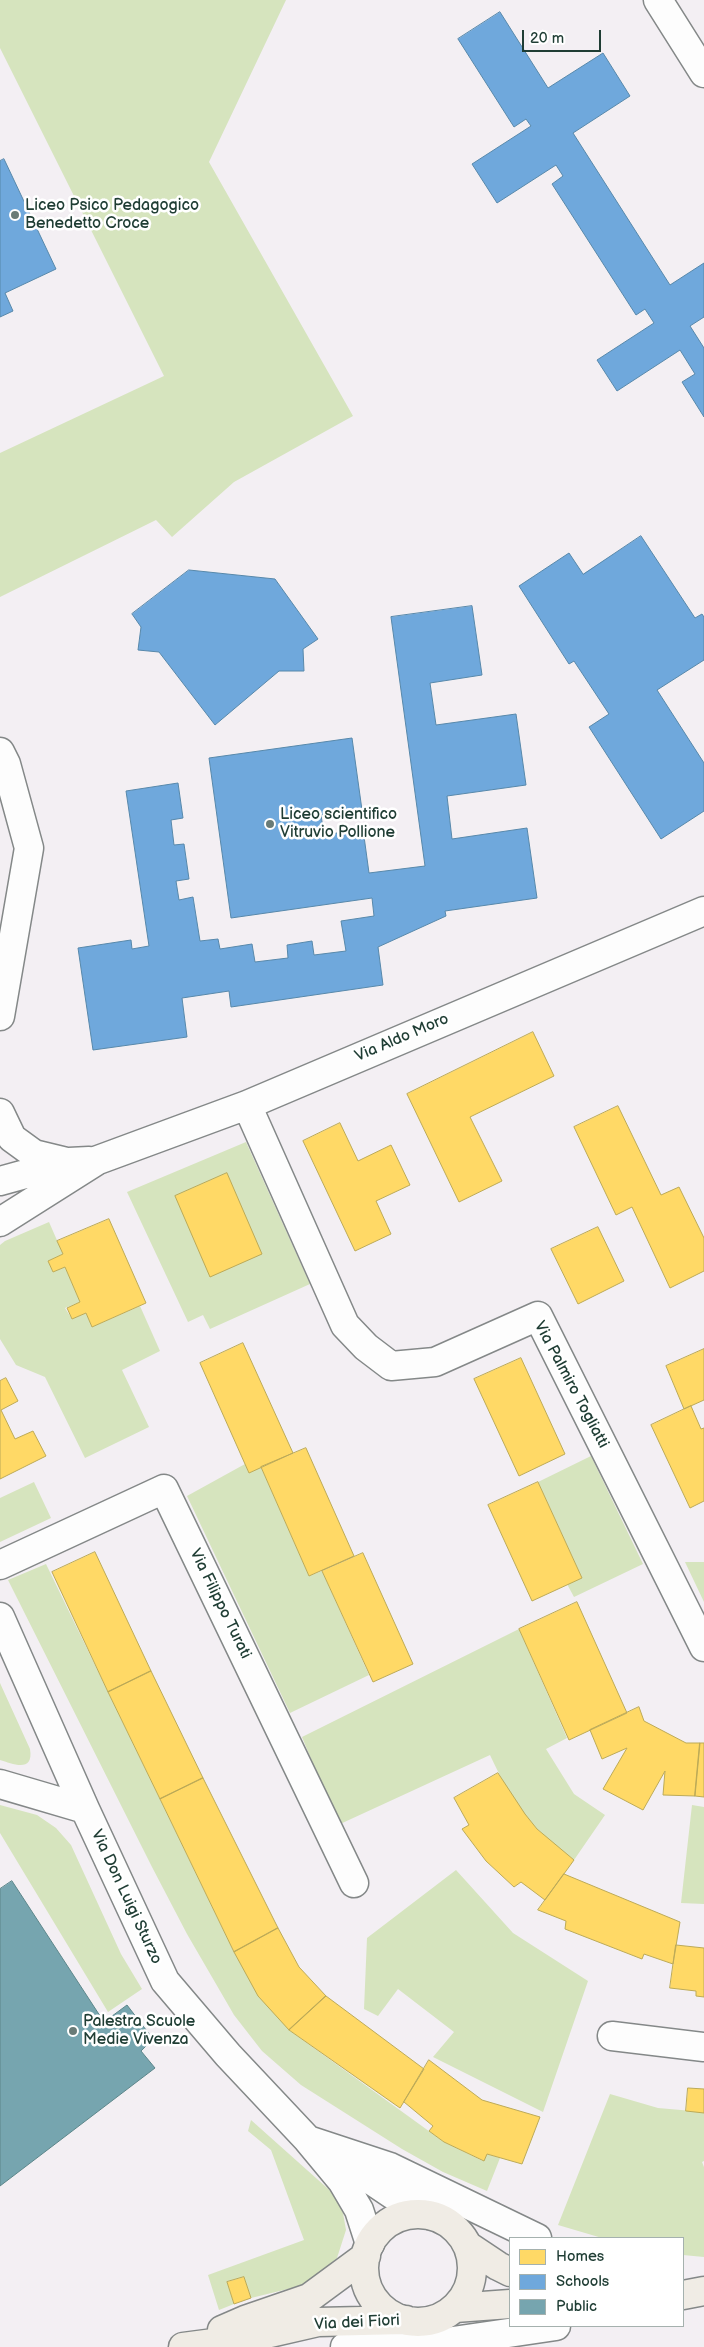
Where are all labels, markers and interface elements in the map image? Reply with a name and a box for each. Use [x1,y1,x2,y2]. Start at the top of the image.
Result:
scale bar [524,20,603,52]
text: 20 m [530,29,564,48]
place label: Liceo Psico Pedagogico Benedetto Croce [25,196,199,234]
marker: Liceo Psico Pedagogico Benedetto Croce [9,209,21,221]
place label: Liceo scientifico Vitruvio Pollione [280,805,397,843]
marker: Liceo scientifico Vitruvio Pollione [264,818,276,830]
street label: Via Aldo Moro [352,1010,452,1066]
street label: Via Palmiro Togliatti [529,1318,613,1452]
street label: Via Filippo Turati [185,1546,255,1662]
street label: Via Don Luigi Sturzo [86,1827,166,1967]
place label: Palestra Scuole Medie Vivenza [83,2012,195,2050]
marker: Palestra Scuole Medie Vivenza [67,2025,79,2037]
legend [509,2237,684,2327]
text: Homes [556,2247,604,2266]
text: Schools [556,2272,609,2291]
text: Public [556,2297,597,2316]
street label: Via dei Fiori [314,2311,400,2335]

